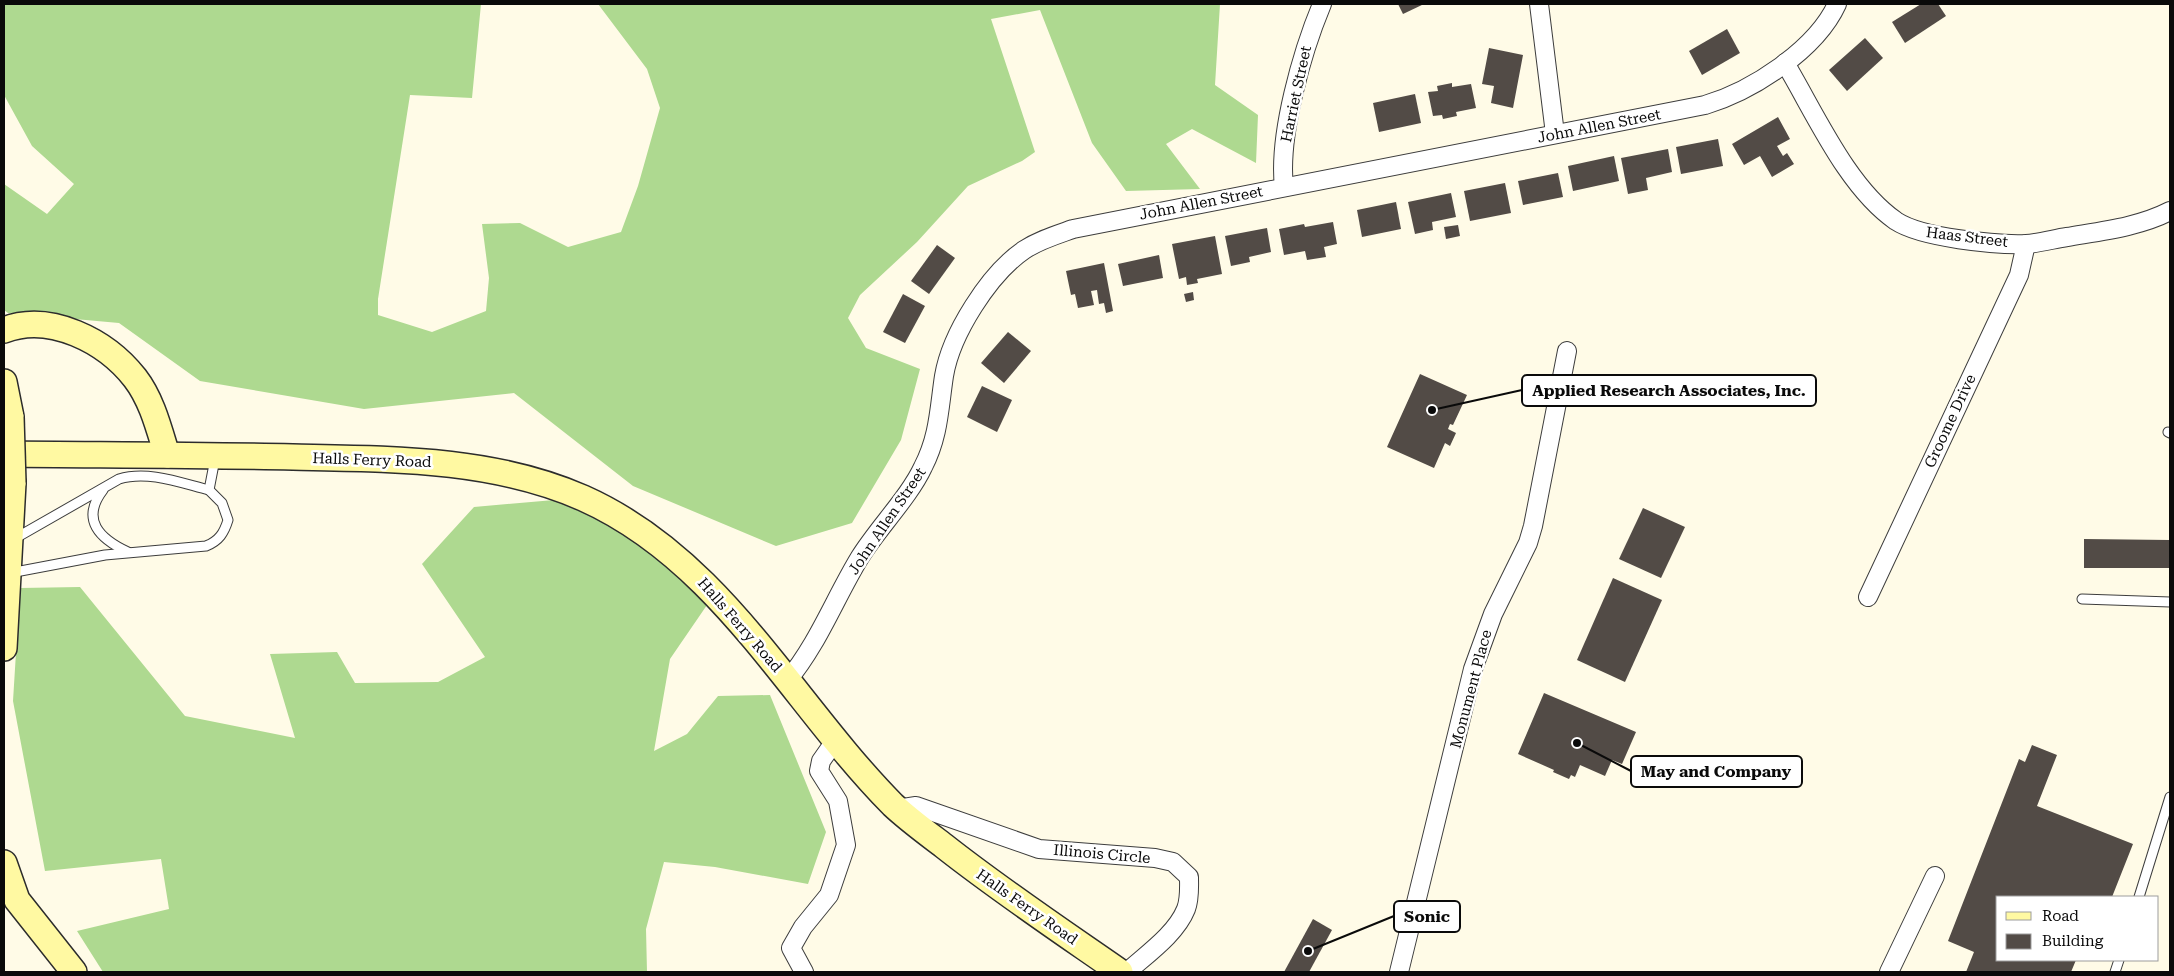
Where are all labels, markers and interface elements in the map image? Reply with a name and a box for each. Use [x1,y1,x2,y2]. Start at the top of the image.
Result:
street label: Harriet Street [1277,44,1315,144]
street label: John Allen Street [1536,105,1663,147]
street label: John Allen Street [1138,182,1265,224]
street label: Haas Street [1925,223,2009,251]
street label: Groome Drive [1920,371,1980,471]
callout: Applied Research Associates, Inc. [1522,375,1816,406]
text: Applied Research Associates, Inc. [1532,381,1806,400]
street label: Halls Ferry Road [312,449,432,471]
street label: John Allen Street [844,464,930,578]
street label: Halls Ferry Road [694,574,786,676]
street label: Monument Place [1447,628,1495,750]
callout: May and Company [1631,756,1802,787]
text: May and Company [1641,762,1792,781]
street label: Illinois Circle [1053,841,1151,867]
street label: Halls Ferry Road [973,865,1081,949]
legend [1996,896,2159,961]
callout: Sonic [1394,901,1460,932]
text: Sonic [1404,907,1450,926]
text: Road [2042,907,2079,925]
text: Building [2042,932,2104,950]

